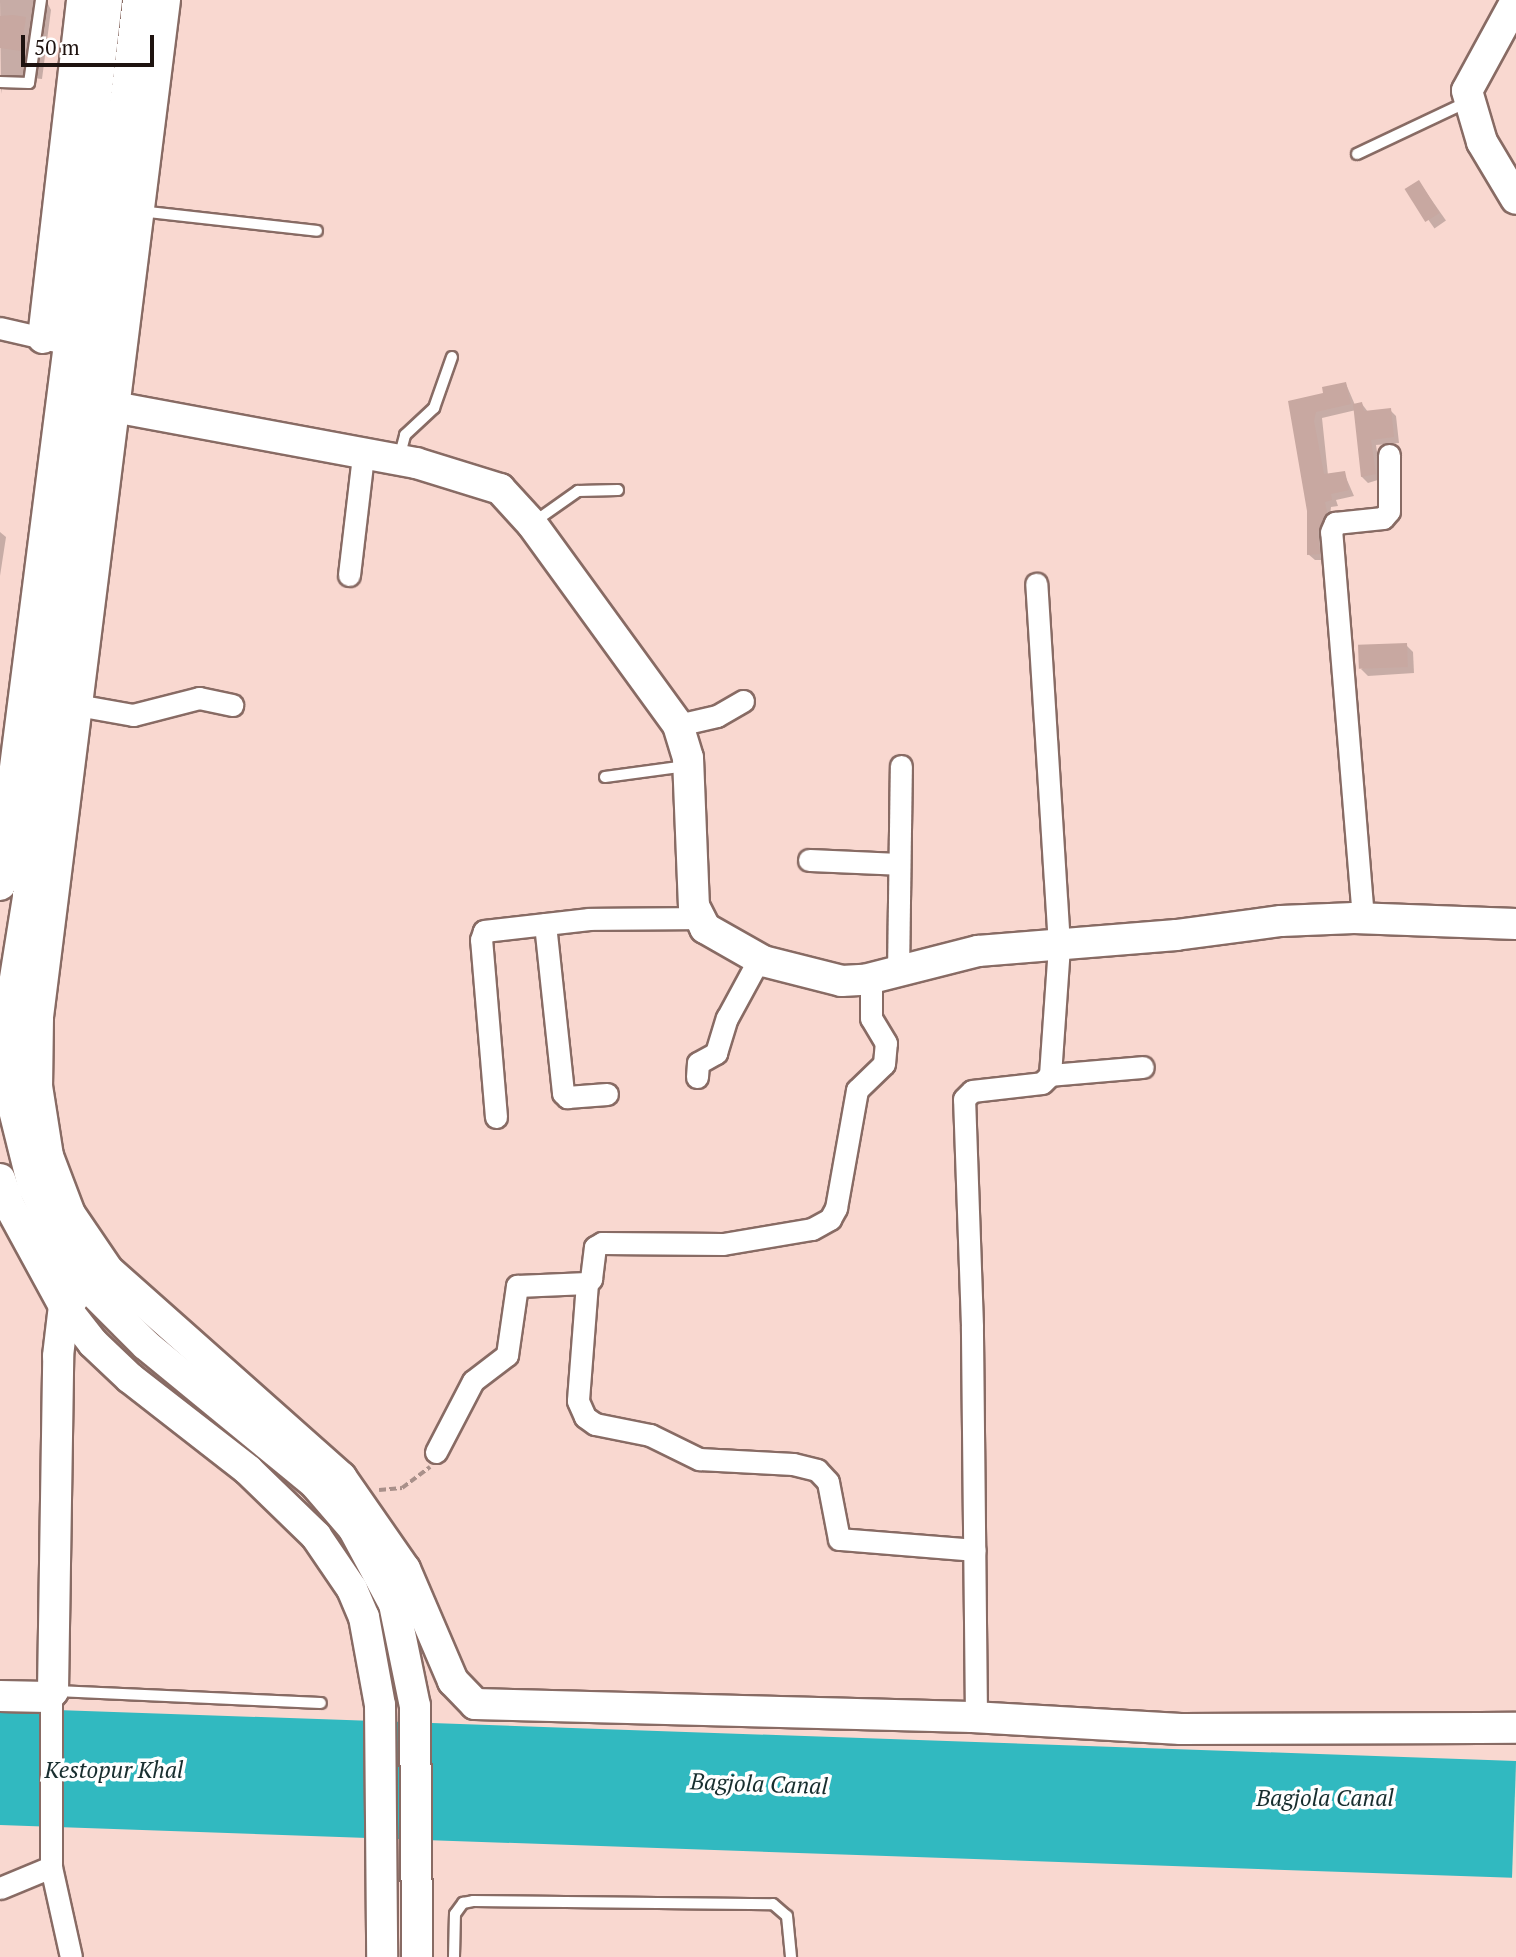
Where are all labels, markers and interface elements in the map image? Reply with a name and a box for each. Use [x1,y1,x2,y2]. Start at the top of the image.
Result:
scale bar [24,21,158,65]
text: 50 m [34,33,80,61]
water label: Kestopur Khal [45,1756,183,1784]
water label: Bagjola Canal [690,1768,828,1800]
water label: Bagjola Canal [1256,1784,1394,1812]

